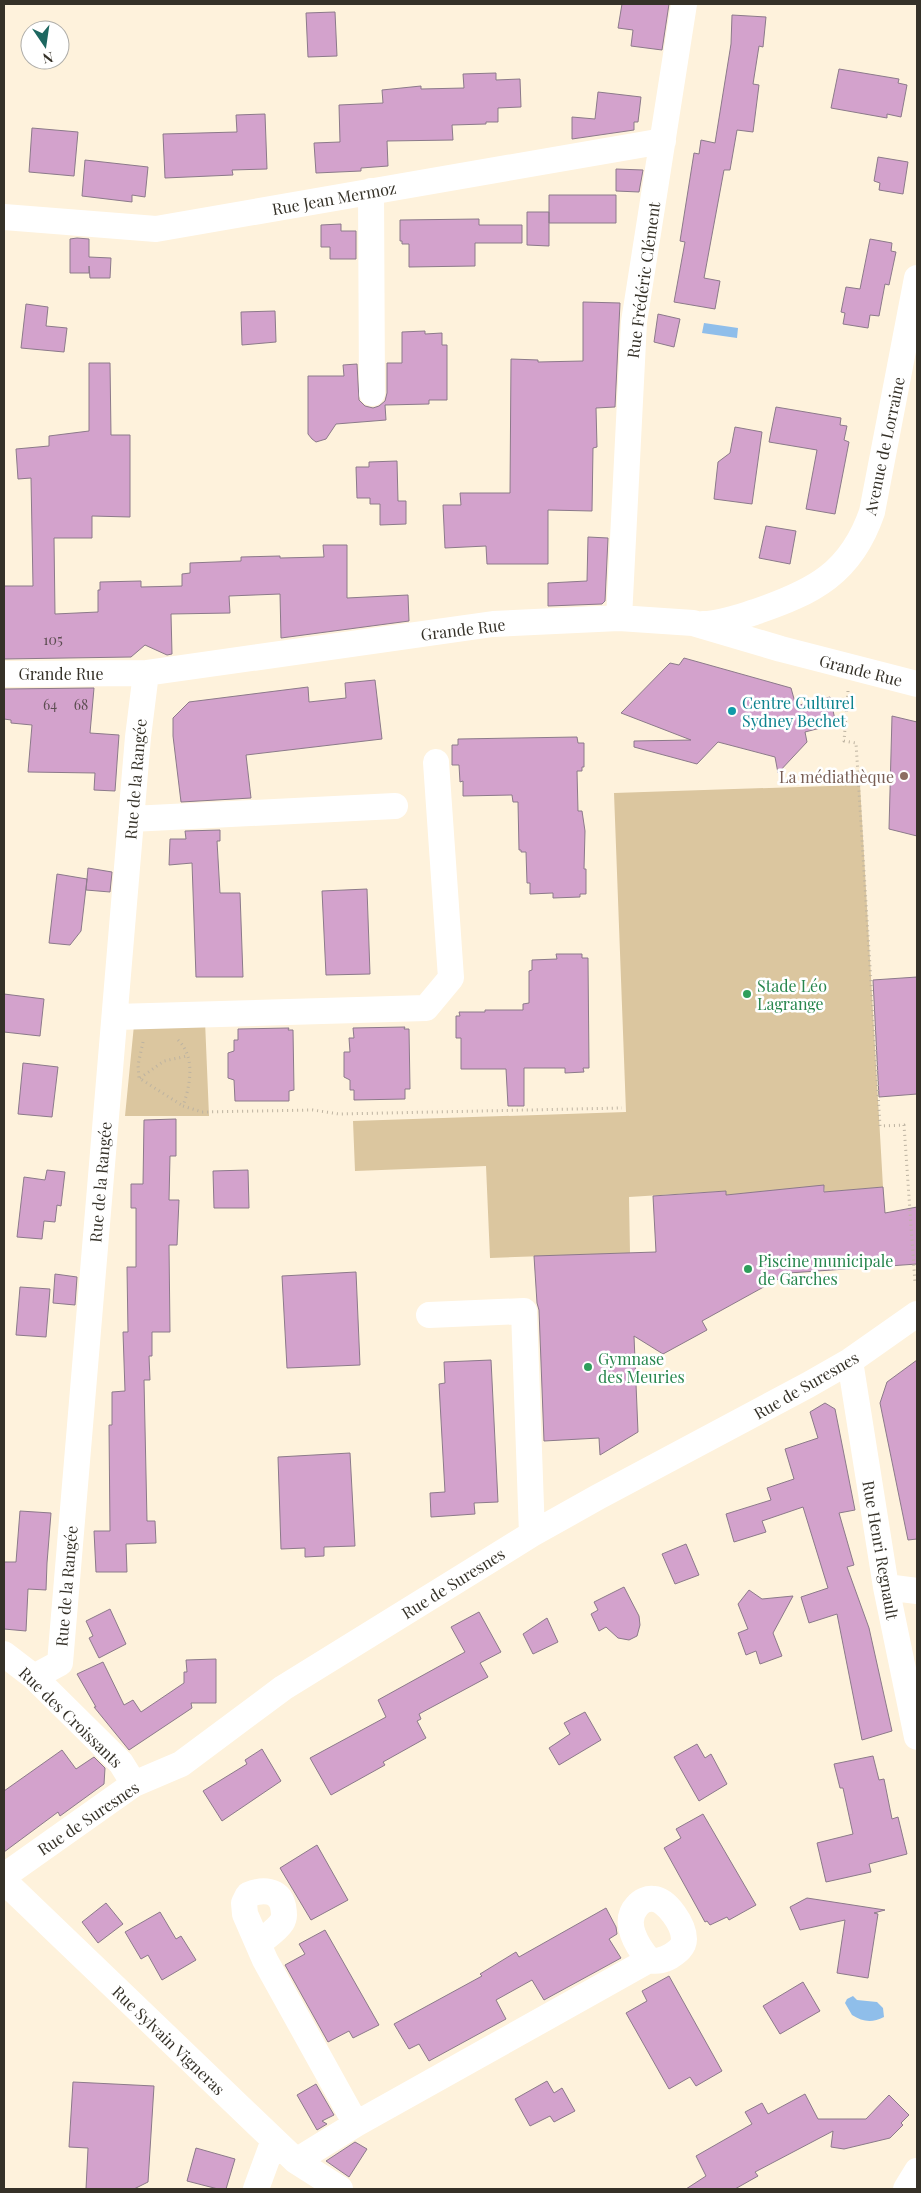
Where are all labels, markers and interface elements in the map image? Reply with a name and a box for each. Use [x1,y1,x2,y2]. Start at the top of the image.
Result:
north arrow [20,20,70,70]
text: N [41,48,55,69]
street label: Rue Jean Mermoz [270,177,398,219]
street label: Rue Frédéric Clément [622,200,664,360]
street label: Avenue de Lorraine [859,375,909,518]
street label: Grande Rue [420,613,506,645]
house number: 105 [43,630,63,649]
street label: Grande Rue [817,650,905,690]
street label: Grande Rue [18,663,104,684]
place label: Centre Culturel Sydney Bechet [742,692,855,731]
house number: 64 [43,695,57,714]
house number: 68 [74,695,88,714]
marker: Centre Culturel Sydney Bechet [726,705,738,717]
street label: Rue de la Rangée [119,718,151,840]
place label: La médiathèque [779,766,894,787]
marker: La médiathèque [898,770,910,782]
place label: Stade Léo Lagrange [757,975,827,1014]
marker: Stade Léo Lagrange [741,988,753,1000]
street label: Rue de la Rangée [84,1121,116,1243]
place label: Piscine municipale de Garches [758,1250,893,1289]
marker: Piscine municipale de Garches [742,1263,754,1275]
street label: Rue de Suresnes [750,1346,862,1424]
place label: Gymnase des Meuries [598,1348,685,1387]
marker: Gymnase des Meuries [582,1361,594,1373]
street label: Rue Henri Regnault [858,1479,904,1622]
street label: Rue de la Rangée [50,1525,82,1647]
street label: Rue de Suresnes [397,1543,509,1623]
street label: Rue des Croissants [15,1662,127,1772]
street label: Rue de Suresnes [33,1776,143,1860]
street label: Rue Sylvain Vigneras [108,1981,230,2099]

